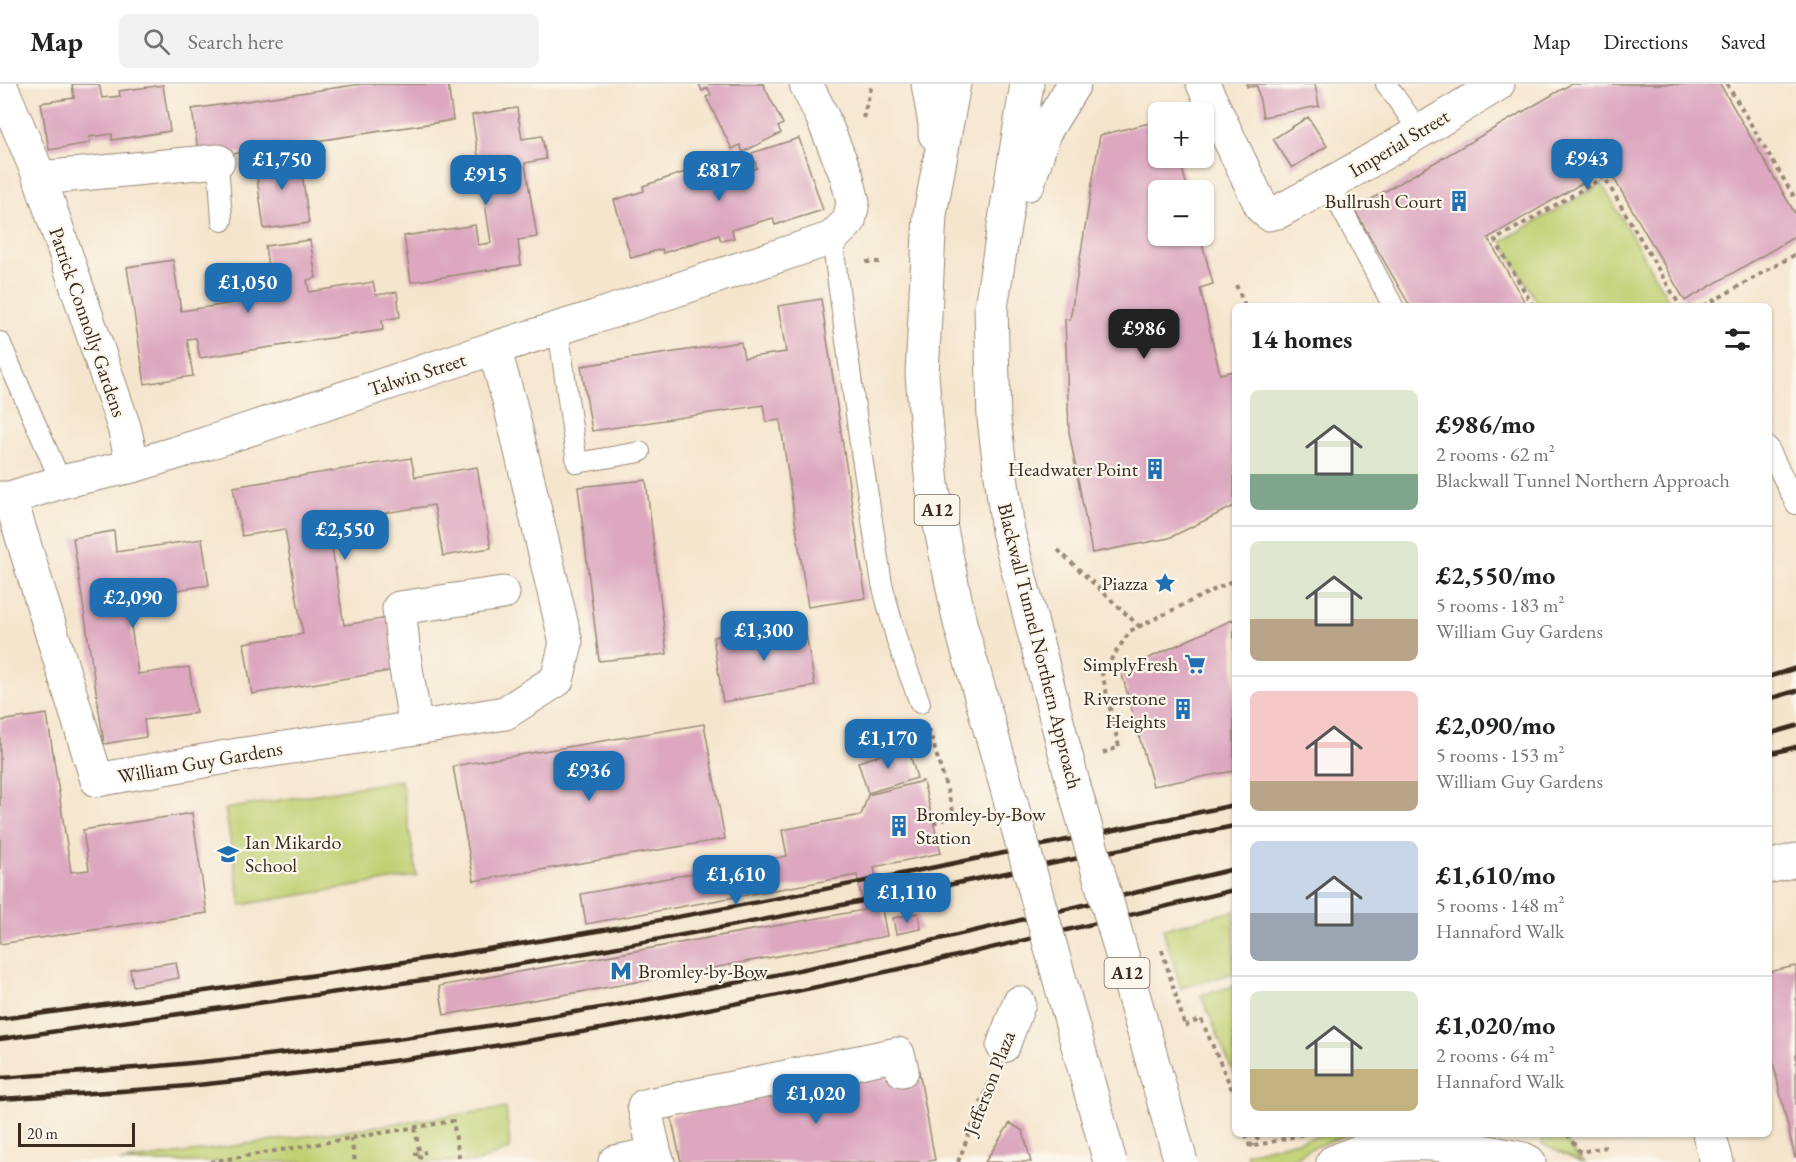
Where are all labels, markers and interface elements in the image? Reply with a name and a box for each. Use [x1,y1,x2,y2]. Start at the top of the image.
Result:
search box [119,14,539,68]
text: Map [30,23,83,59]
icon: search [140,25,173,58]
text: Search here [188,27,283,56]
text: Map [1533,28,1570,55]
text: Directions [1603,28,1688,55]
text: Saved [1721,28,1766,55]
map controls [1148,102,1214,246]
button: + [1148,102,1214,168]
street label: Imperial Street [1344,102,1455,183]
pin: £943 [1551,139,1623,190]
pin: £1,750 [233,140,331,191]
text: £943 [1565,145,1609,171]
text: £1,750 [253,146,311,172]
pin: £817 [683,151,755,202]
pin: £915 [450,155,522,206]
text: £817 [697,157,741,183]
text: £915 [464,161,508,187]
button: − [1148,180,1214,246]
place label: Bullrush Court [1325,188,1443,214]
building icon: Bullrush Court [1447,189,1471,213]
street label: Patrick Connolly Gardens [43,224,133,420]
pin: £1,050 [199,263,297,314]
text: £1,050 [219,269,277,295]
pin: £986 [1108,309,1180,360]
text: £986 [1122,315,1166,341]
text: 14 homes [1250,322,1352,356]
icon: filters [1721,323,1754,356]
street label: Talwin Street [365,346,470,402]
text: £986/mo [1436,407,1535,441]
icon: home [1298,414,1370,486]
text: 2 rooms · 62 m² [1436,441,1555,467]
place label: Headwater Point [1008,456,1139,482]
building icon: Headwater Point [1143,457,1167,481]
text: Blackwall Tunnel Northern Approach [1436,467,1730,493]
road number: A12 [914,495,960,525]
street label: Blackwall Tunnel Northern Approach [992,500,1088,792]
pin: £2,550 [296,510,394,561]
text: £2,550 [316,516,374,542]
text: £2,550/mo [1436,558,1555,592]
icon: home [1298,565,1370,637]
place label: Piazza [1101,570,1148,596]
place icon: Piazza [1153,571,1177,595]
pin: £2,090 [84,578,182,629]
text: £2,090 [104,584,162,610]
text: 5 rooms · 183 m² [1436,592,1564,618]
pin: £1,300 [715,611,813,662]
text: £1,300 [735,617,793,643]
text: William Guy Gardens [1436,618,1603,644]
place label: SimplyFresh [1083,651,1178,677]
supermarket icon: SimplyFresh [1183,652,1207,676]
place label: Riverstone Heights [1083,685,1166,734]
building icon: Riverstone Heights [1171,697,1195,721]
text: £2,090/mo [1436,708,1555,742]
icon: home [1298,715,1370,787]
pin: £1,170 [839,719,937,770]
text: £1,170 [859,725,917,751]
street label: William Guy Gardens [116,735,284,789]
text: 5 rooms · 153 m² [1436,742,1564,768]
pin: £936 [553,751,625,802]
text: £936 [567,757,611,783]
text: William Guy Gardens [1436,768,1603,794]
place label: Bromley-by-Bow Station [916,801,1046,850]
building icon: Bromley-by-Bow Station [887,814,911,838]
place label: Ian Mikardo School [245,829,341,878]
school or university icon: Ian Mikardo School [216,842,240,866]
pin: £1,610 [687,855,785,906]
text: £1,610/mo [1436,858,1555,892]
text: £1,610 [707,861,765,887]
icon: home [1298,865,1370,937]
pin: £1,110 [858,873,956,924]
text: £1,110 [878,879,936,905]
text: 5 rooms · 148 m² [1436,892,1564,918]
text: Hannaford Walk [1436,918,1564,944]
place label: Bromley-by-Bow [638,958,768,984]
road number: A12 [1104,958,1150,988]
metro station icon: Bromley-by-Bow [609,959,633,983]
text: £1,020/mo [1436,1008,1555,1042]
icon: home [1298,1015,1370,1087]
street label: Jefferson Plaza [956,1027,1021,1141]
text: 2 rooms · 64 m² [1436,1042,1555,1068]
text: Hannaford Walk [1436,1068,1564,1094]
pin: £1,020 [767,1074,865,1125]
text: £1,020 [787,1080,845,1106]
scale bar [18,1120,135,1148]
text: 20 m [27,1123,58,1144]

